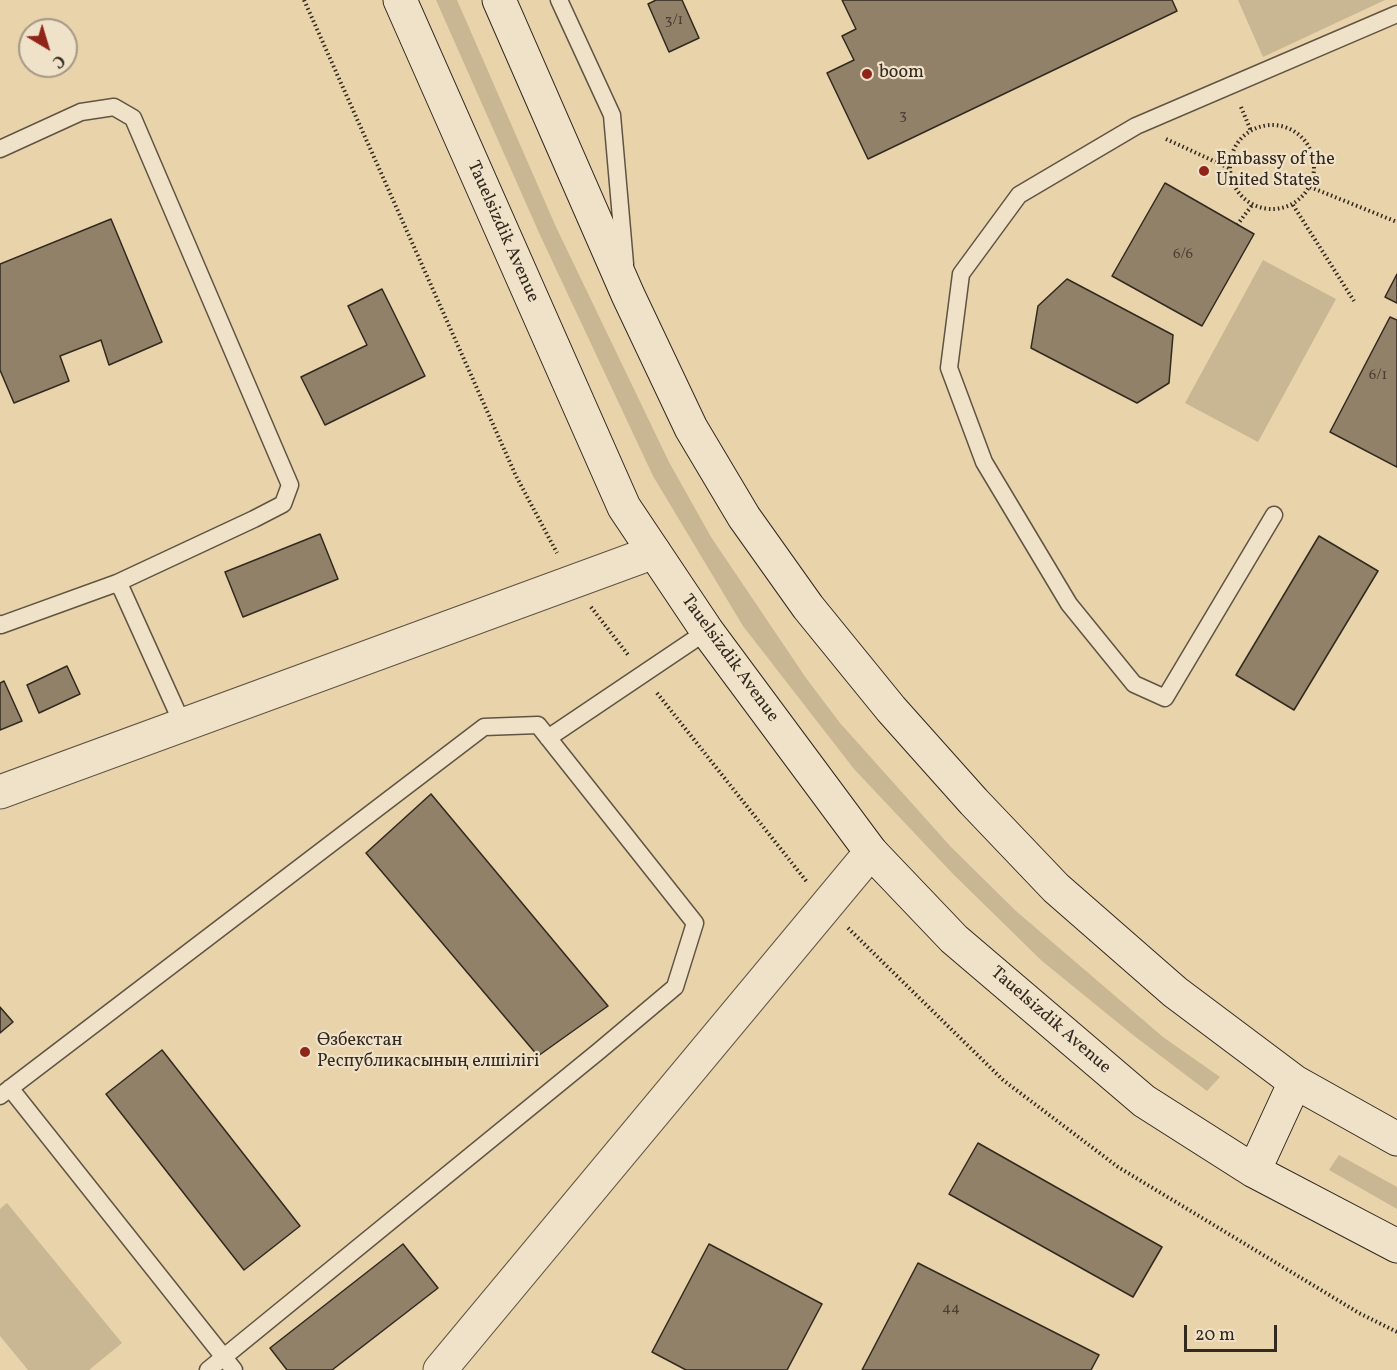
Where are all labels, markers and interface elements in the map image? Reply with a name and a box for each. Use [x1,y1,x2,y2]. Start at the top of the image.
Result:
house number: 3/1 [665,12,683,30]
north arrow [18,18,78,78]
text: С [47,49,69,72]
place label: boom [879,63,924,85]
marker: boom [860,67,874,81]
house number: 3 [899,107,907,125]
place label: Embassy of the United States [1216,150,1335,192]
street label: Tauelsizdik Avenue [461,158,543,306]
marker: Embassy of the United States [1197,164,1211,178]
house number: 6/6 [1173,246,1193,264]
house number: 6/1 [1369,367,1387,385]
street label: Tauelsizdik Avenue [675,591,783,727]
street label: Tauelsizdik Avenue [985,963,1115,1079]
place label: Өзбекстан Республикасының елшілігі [317,1031,540,1074]
marker: Өзбекстан Республикасының елшілігі [298,1045,312,1059]
house number: 44 [942,1300,960,1318]
scale bar [1187,1313,1280,1351]
text: 20 m [1195,1323,1235,1348]

